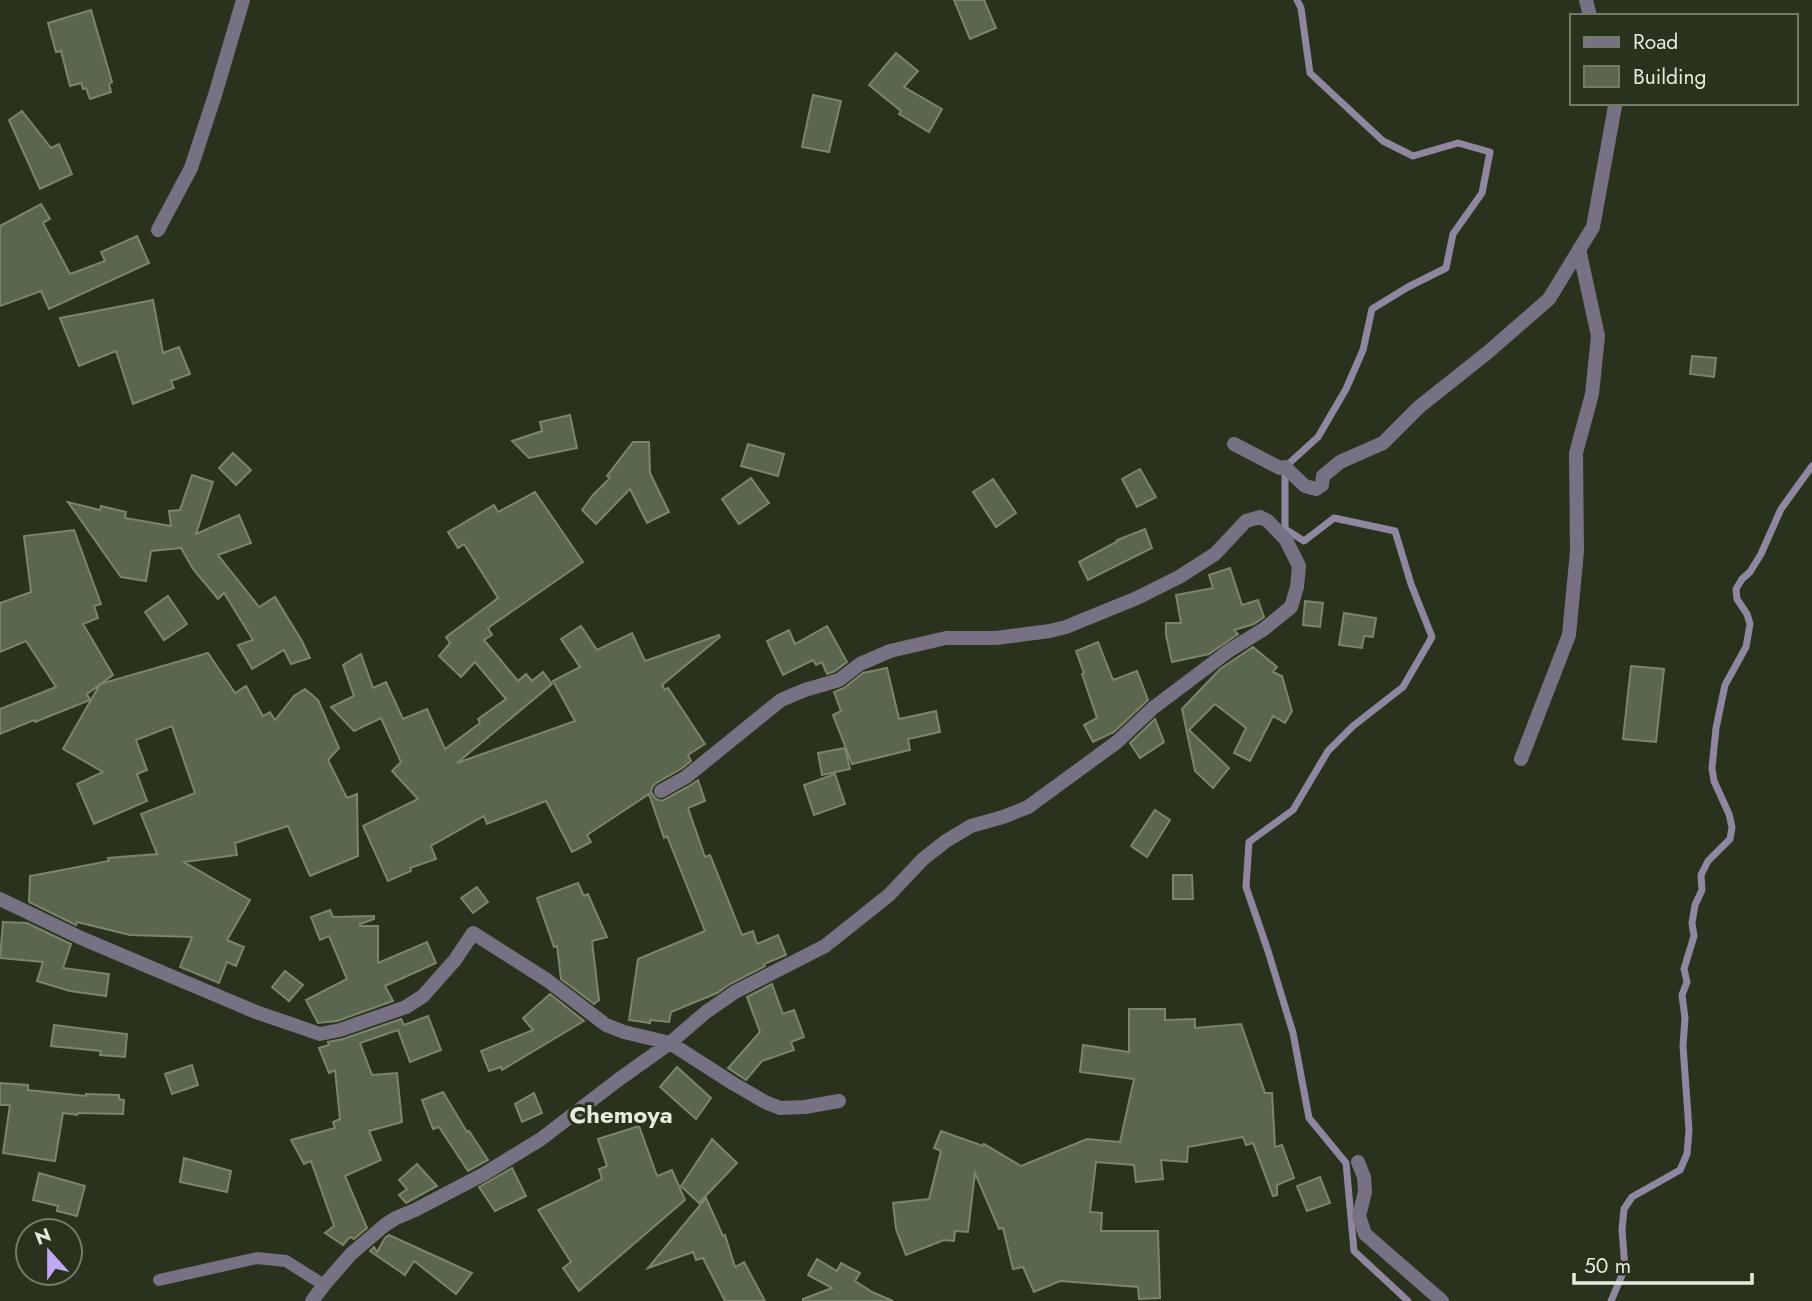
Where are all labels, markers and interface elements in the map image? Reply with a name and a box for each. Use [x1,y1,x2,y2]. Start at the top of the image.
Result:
legend [1570,14,1798,105]
text: Road [1633,27,1678,57]
text: Building [1633,62,1706,92]
district label: Chemoya [569,1097,673,1132]
north arrow [14,1217,84,1287]
text: N [31,1221,55,1252]
scale bar [1574,1242,1752,1286]
text: 50 m [1584,1251,1631,1281]

